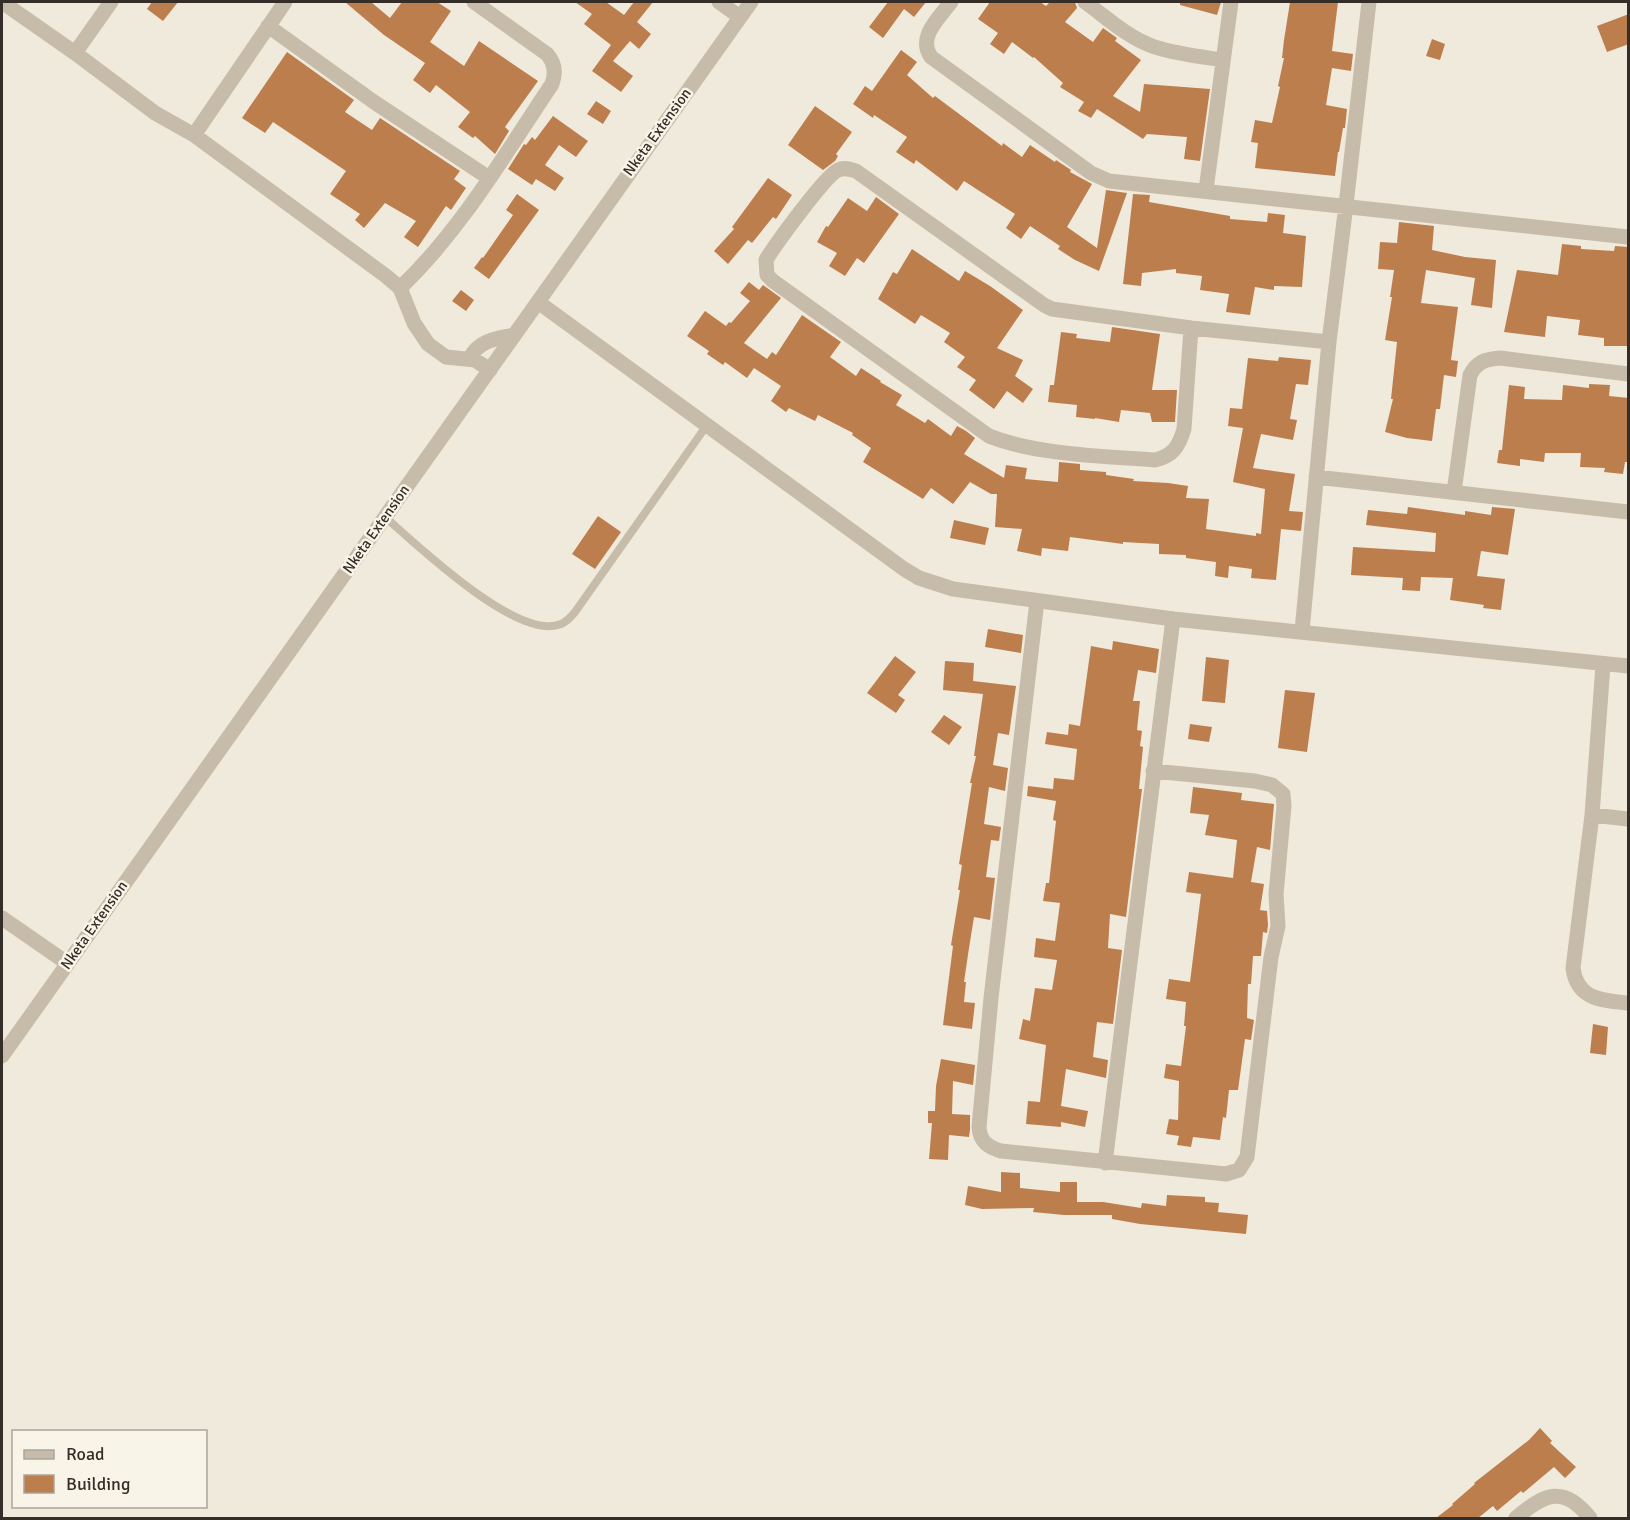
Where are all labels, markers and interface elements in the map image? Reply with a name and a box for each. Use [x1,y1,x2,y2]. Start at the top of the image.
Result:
street label: Nketa Extension [619,85,695,179]
street label: Nketa Extension [339,481,413,577]
street label: Nketa Extension [57,877,131,973]
legend [12,1430,207,1508]
text: Road [66,1443,105,1465]
text: Building [66,1473,130,1495]

